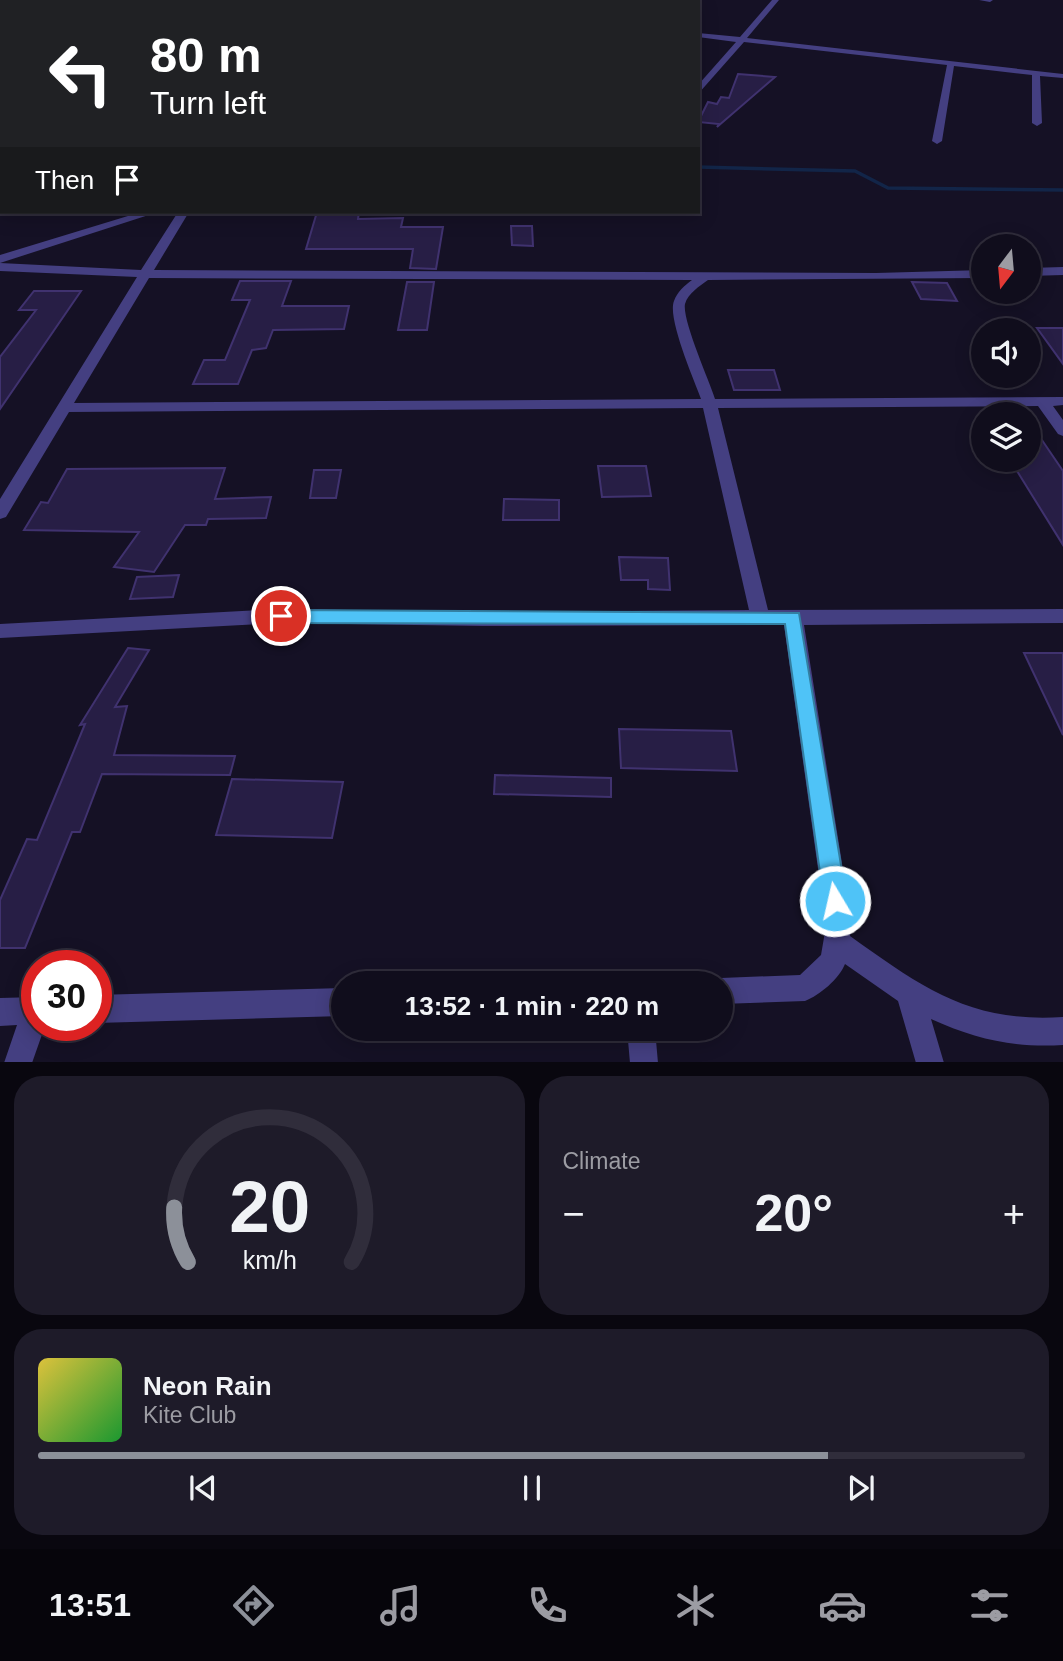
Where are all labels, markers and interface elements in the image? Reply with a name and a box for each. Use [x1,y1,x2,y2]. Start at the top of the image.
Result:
icon: left [35,28,126,119]
text: 80 m [150,28,262,82]
text: Turn left [150,85,266,121]
icon: arrive [108,161,146,199]
text: Then [35,165,94,195]
north arrow [971,234,1041,304]
map controls [971,234,1041,472]
button: sound [971,318,1041,388]
button: layers [971,402,1041,472]
pin [251,586,311,646]
icon: arrive [262,597,300,635]
position arrow [798,864,872,938]
speed limit sign: 30 [21,950,112,1041]
text: 13:52 · 1 min · 220 m [405,991,659,1021]
text: Climate [563,1148,640,1174]
text: 20 [229,1166,310,1247]
text: 20° [754,1184,833,1242]
text: − [563,1193,585,1235]
text: + [1003,1193,1025,1235]
text: km/h [242,1245,296,1273]
text: Neon Rain [143,1371,272,1401]
text: Kite Club [143,1402,236,1428]
icon: previous [184,1469,222,1507]
icon: pause [513,1469,551,1507]
icon: next [842,1469,880,1507]
icon: directions [229,1581,278,1630]
icon: music [376,1581,425,1630]
icon: phone [523,1581,572,1630]
icon: climate [671,1581,720,1630]
icon: car [818,1581,867,1630]
icon: filters [965,1581,1014,1630]
text: 13:51 [49,1587,131,1623]

